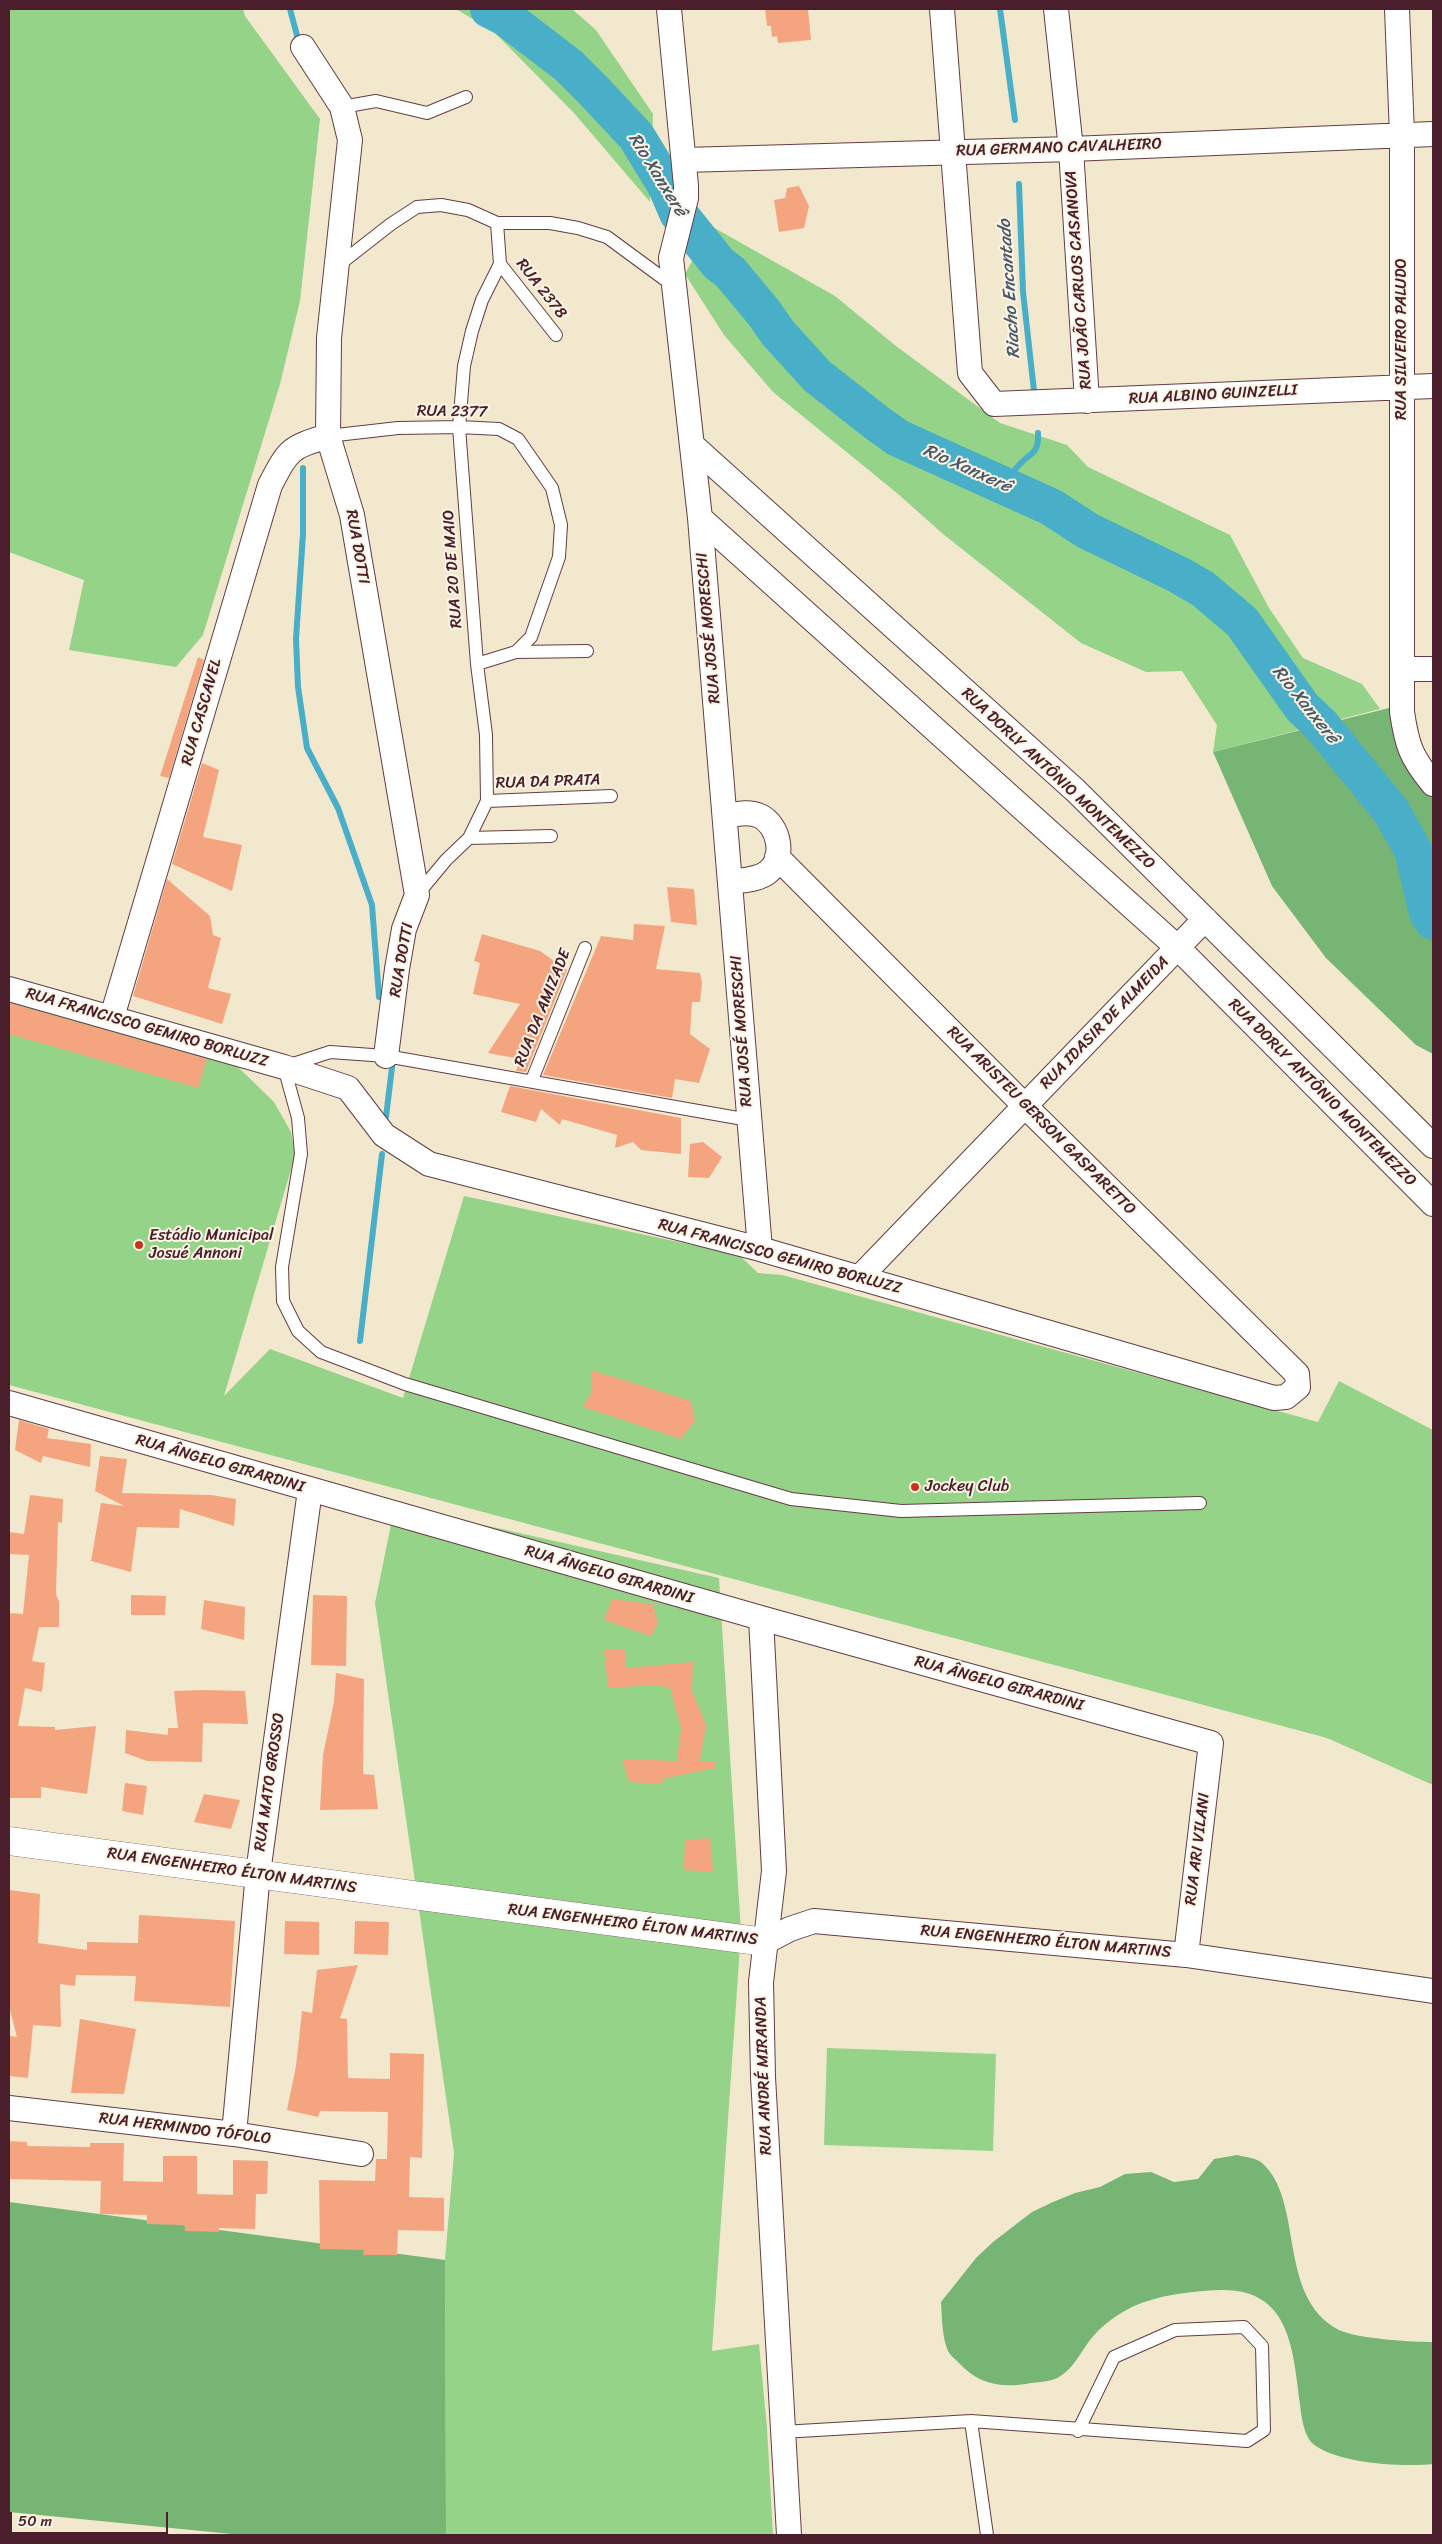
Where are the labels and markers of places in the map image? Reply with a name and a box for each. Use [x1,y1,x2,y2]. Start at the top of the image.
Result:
place label: Estádio Municipal Josué Annoni [149,1226,274,1264]
marker: Estádio Municipal Josué Annoni [133,1239,145,1251]
place label: Jockey Club [925,1477,1009,1497]
marker: Jockey Club [909,1481,921,1493]

